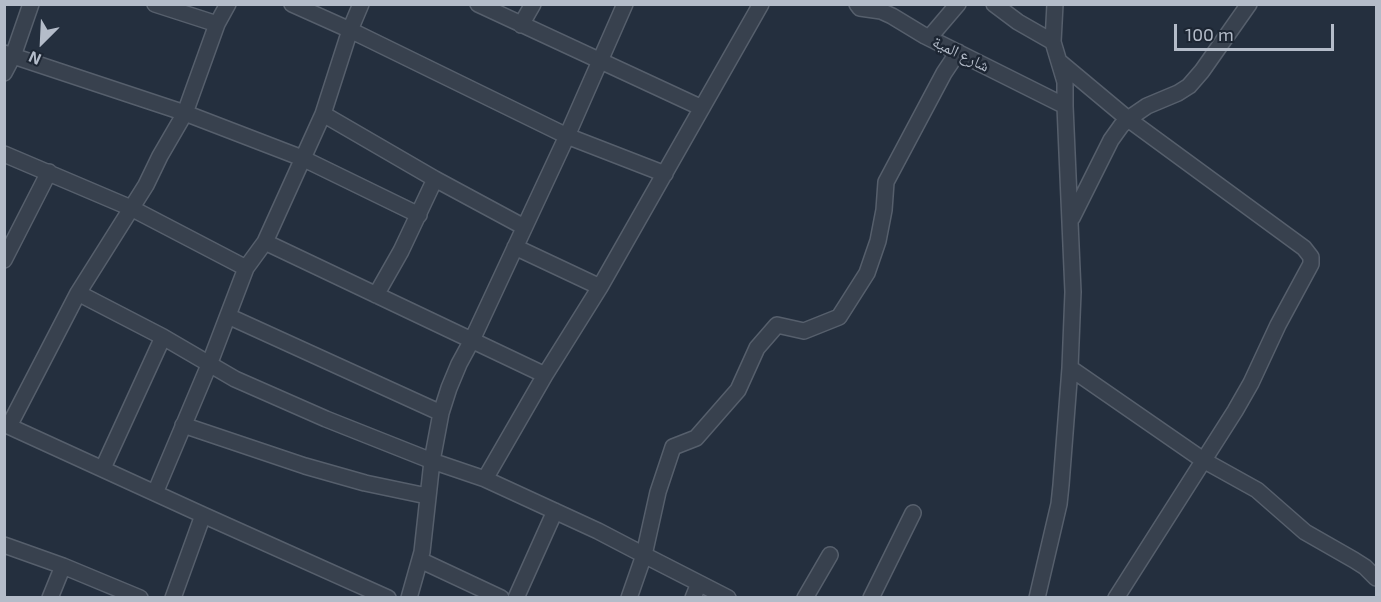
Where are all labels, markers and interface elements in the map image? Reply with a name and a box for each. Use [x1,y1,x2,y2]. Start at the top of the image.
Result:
north arrow [12,12,72,72]
scale bar [1177,12,1338,50]
text: 100 m [1185,23,1234,45]
street label: شارع المية [929,32,993,76]
text: N [25,48,44,70]

